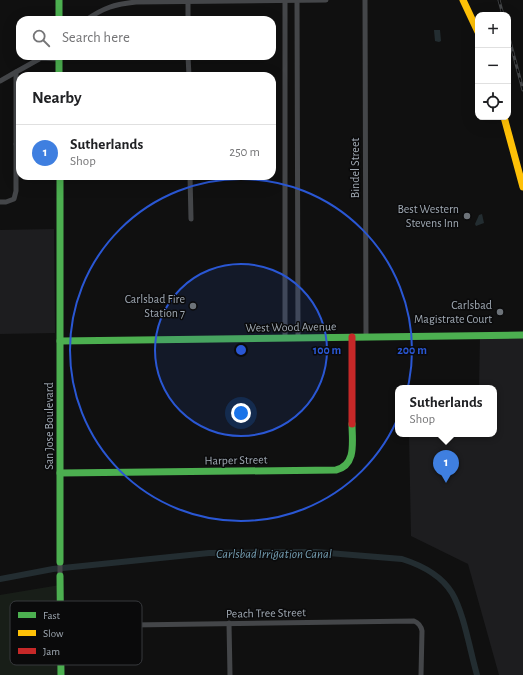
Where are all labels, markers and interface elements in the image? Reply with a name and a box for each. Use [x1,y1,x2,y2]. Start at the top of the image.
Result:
map controls [475,12,511,120]
button: + [475,12,511,48]
search box [16,16,276,60]
icon: search [30,27,52,49]
text: Search here [62,30,130,45]
button: − [475,48,511,84]
button: locate [475,84,511,120]
text: Nearby [32,89,82,106]
text: Sutherlands [70,137,143,152]
street label: Bindel Street [349,138,361,198]
text: 1 [43,146,47,159]
text: 250 m [229,146,260,159]
text: Shop [70,155,96,168]
place label: Best Western Stevens Inn [397,203,459,229]
marker: Best Western Stevens Inn [462,211,472,221]
place label: Carlsbad Fire Station 7 [125,293,185,319]
place label: Carlsbad Magistrate Court [414,299,492,325]
marker: Carlsbad Fire Station 7 [188,301,198,311]
marker: Carlsbad Magistrate Court [495,307,505,317]
street label: West Wood Avenue [245,320,337,334]
centre of rings [234,343,248,357]
text: 100 m [313,344,341,356]
text: 200 m [397,344,427,356]
street label: San Jose Boulevard [43,382,55,470]
popup [395,385,497,437]
text: Sutherlands [409,395,483,410]
your location [231,403,251,423]
text: Shop [409,413,435,426]
pin: 1 [433,450,459,483]
street label: Harper Street [204,453,268,467]
water label: Carlsbad Irrigation Canal [216,548,332,561]
legend [10,601,142,665]
street label: Peach Tree Street [226,606,306,620]
text: Fast [43,610,61,621]
text: Slow [43,628,64,639]
text: Jam [43,646,60,657]

